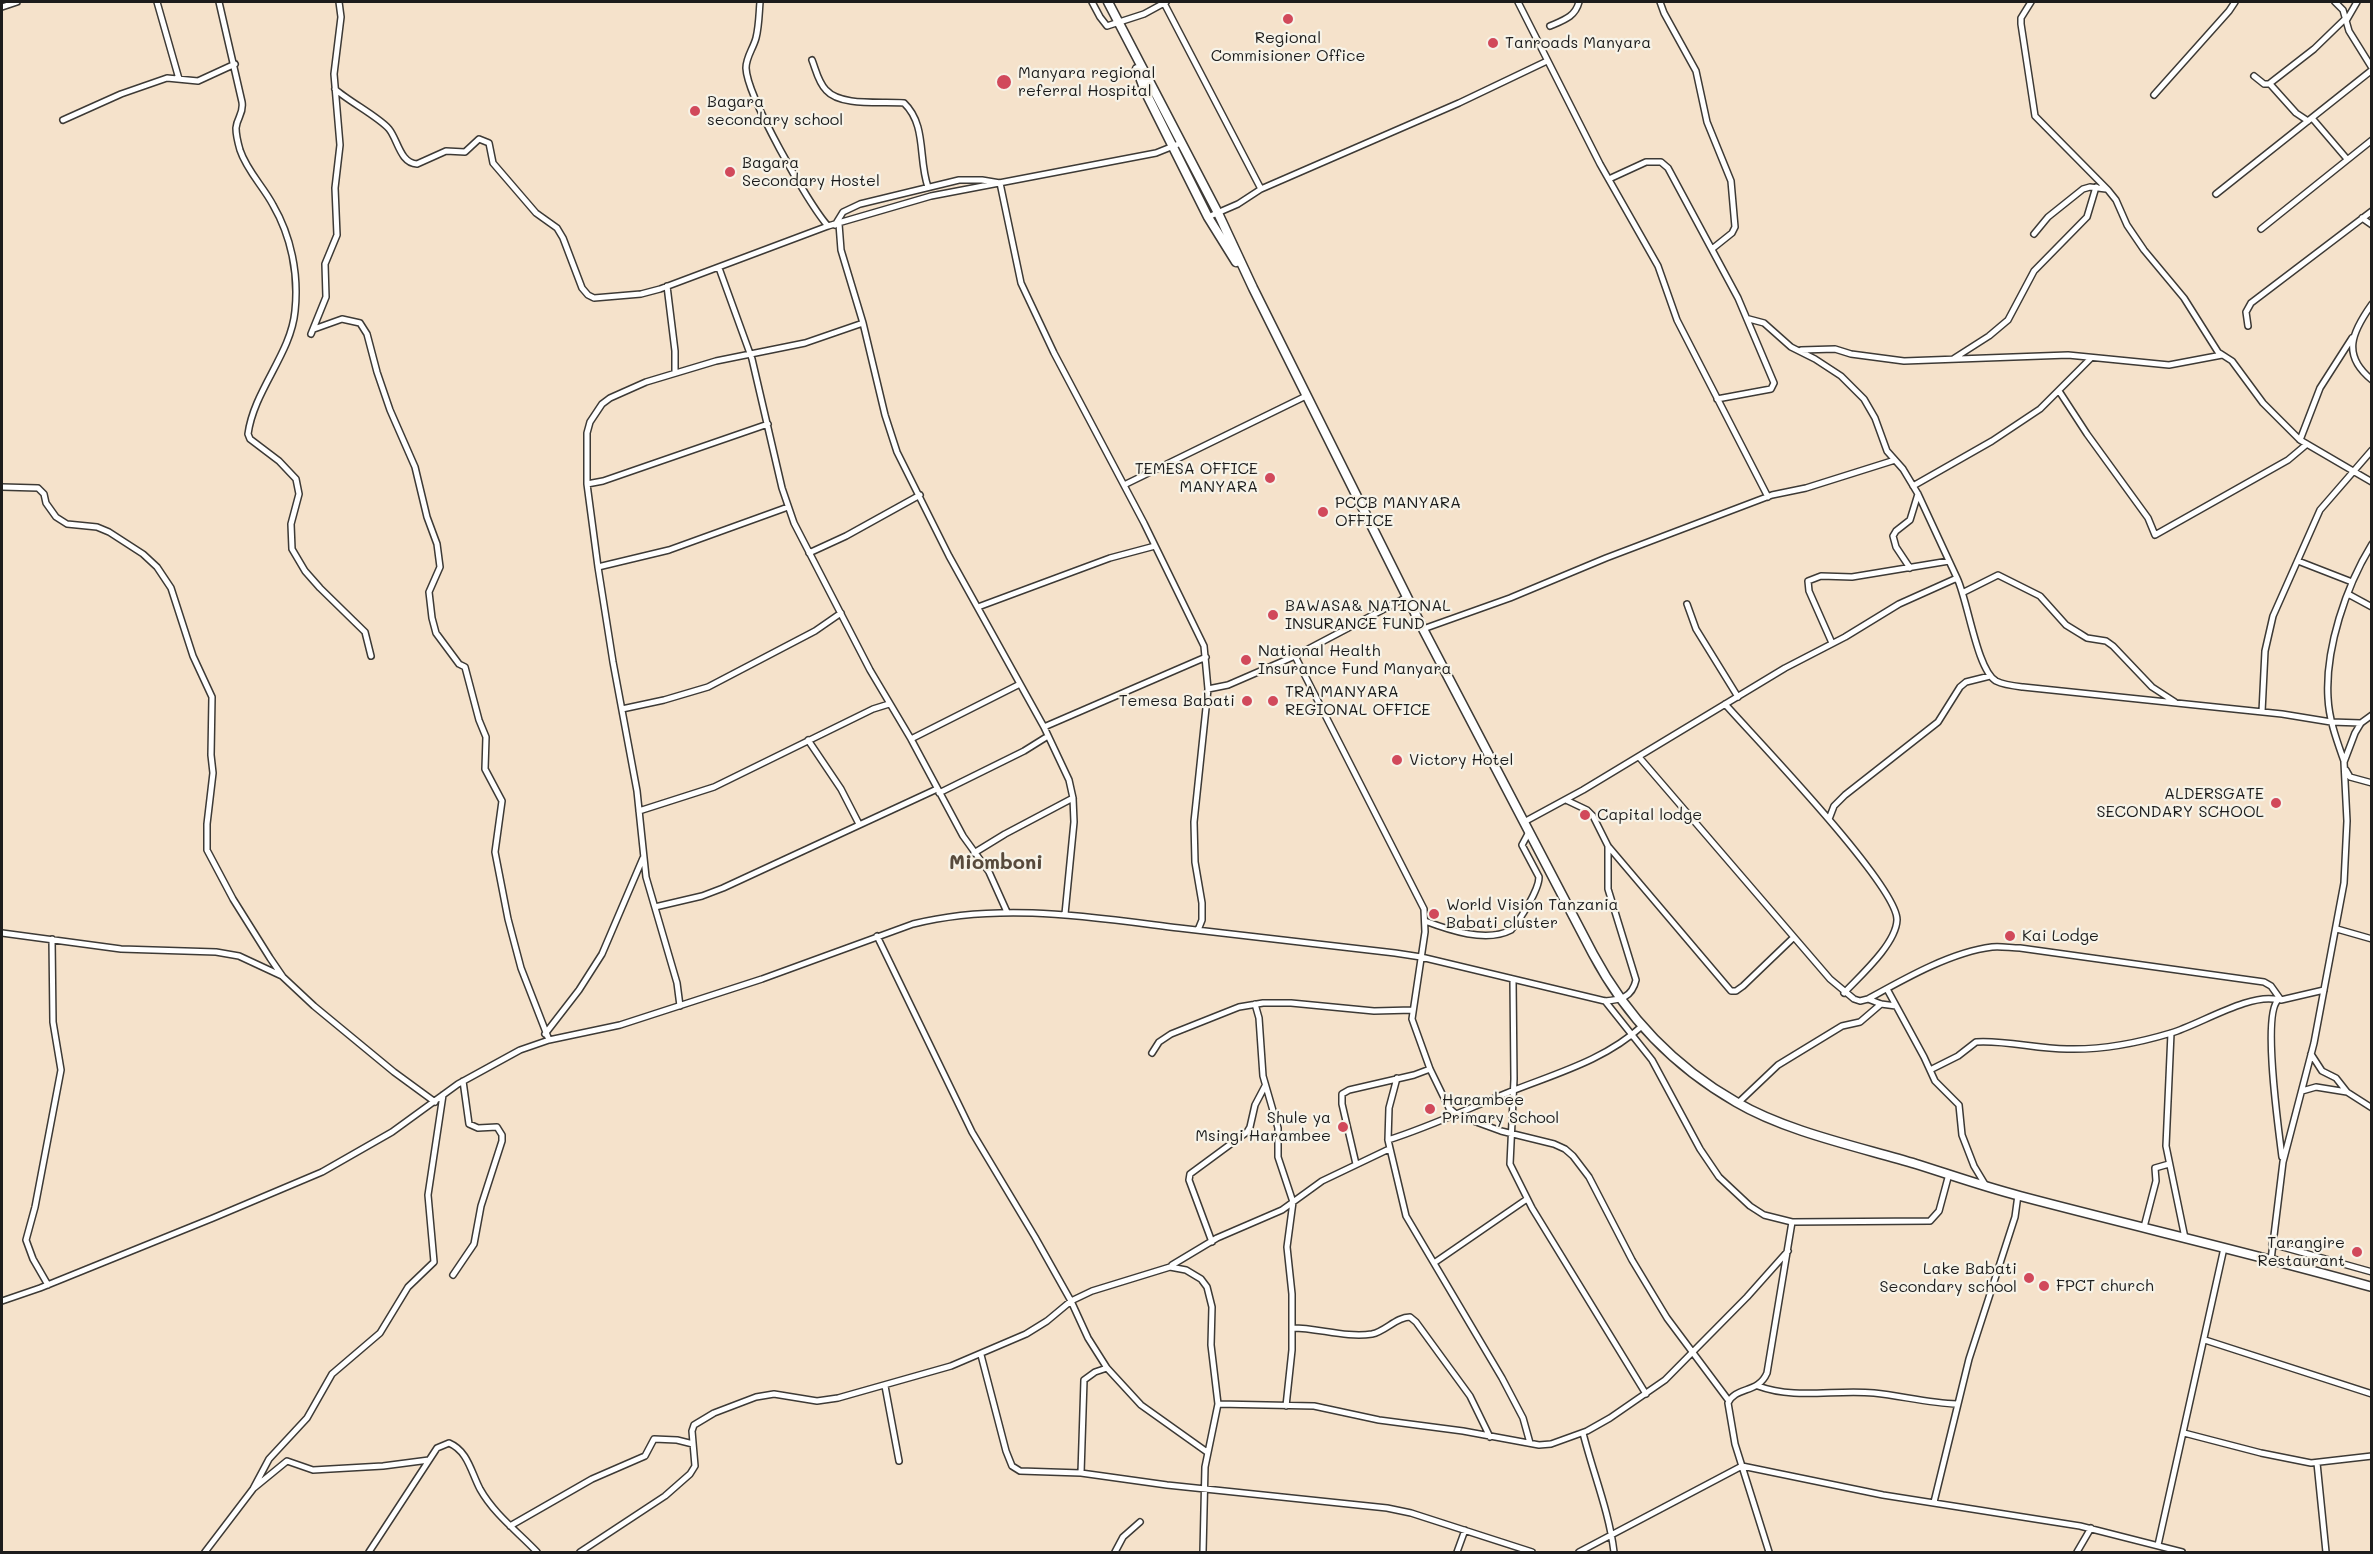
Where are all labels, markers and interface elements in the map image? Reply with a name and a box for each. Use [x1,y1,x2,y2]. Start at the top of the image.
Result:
marker: Regional Commisioner Office [1281,12,1295,26]
place label: Regional Commisioner Office [1211,28,1365,66]
place label: Tanroads Manyara [1505,33,1651,53]
marker: Tanroads Manyara [1486,36,1500,50]
place label: Manyara regional referral Hospital [1018,63,1155,101]
marker: Manyara regional referral Hospital [995,73,1013,91]
place label: Bagara secondary school [707,92,843,130]
marker: Bagara secondary school [688,104,702,118]
place label: Bagara Secondary Hostel [742,153,880,191]
marker: Bagara Secondary Hostel [723,165,737,179]
place label: TEMESA OFFICE MANYARA [1135,459,1258,497]
marker: TEMESA OFFICE MANYARA [1263,471,1277,485]
place label: PCCB MANYARA OFFICE [1335,493,1461,531]
marker: PCCB MANYARA OFFICE [1316,505,1330,519]
place label: BAWASA& NATIONAL INSURANCE FUND [1285,596,1451,634]
marker: BAWASA& NATIONAL INSURANCE FUND [1266,608,1280,622]
place label: National Health Insurance Fund Manyara [1258,641,1451,679]
marker: National Health Insurance Fund Manyara [1239,653,1253,667]
place label: TRA MANYARA REGIONAL OFFICE [1285,682,1431,720]
place label: Temesa Babati [1119,691,1235,711]
marker: Temesa Babati [1240,694,1254,708]
marker: TRA MANYARA REGIONAL OFFICE [1266,694,1280,708]
place label: Victory Hotel [1409,750,1513,770]
marker: Victory Hotel [1390,753,1404,767]
place label: ALDERSGATE SECONDARY SCHOOL [2096,784,2264,822]
marker: ALDERSGATE SECONDARY SCHOOL [2269,796,2283,810]
place label: Capital lodge [1597,805,1702,825]
marker: Capital lodge [1578,808,1592,822]
district label: Miomboni [949,851,1043,875]
place label: World Vision Tanzania Babati cluster [1446,895,1619,933]
marker: World Vision Tanzania Babati cluster [1427,907,1441,921]
place label: Kai Lodge [2022,926,2099,946]
marker: Kai Lodge [2003,929,2017,943]
place label: Harambee Primary School [1442,1090,1559,1128]
marker: Harambee Primary School [1423,1102,1437,1116]
place label: Shule ya Msingi Harambee [1195,1108,1331,1146]
marker: Shule ya Msingi Harambee [1336,1120,1350,1134]
place label: Tarangire Restaurant [2257,1233,2345,1271]
marker: Tarangire Restaurant [2350,1245,2364,1259]
place label: Lake Babati Secondary school [1880,1259,2017,1297]
marker: Lake Babati Secondary school [2022,1271,2036,1285]
place label: FPCT church [2056,1276,2154,1296]
marker: FPCT church [2037,1279,2051,1293]

